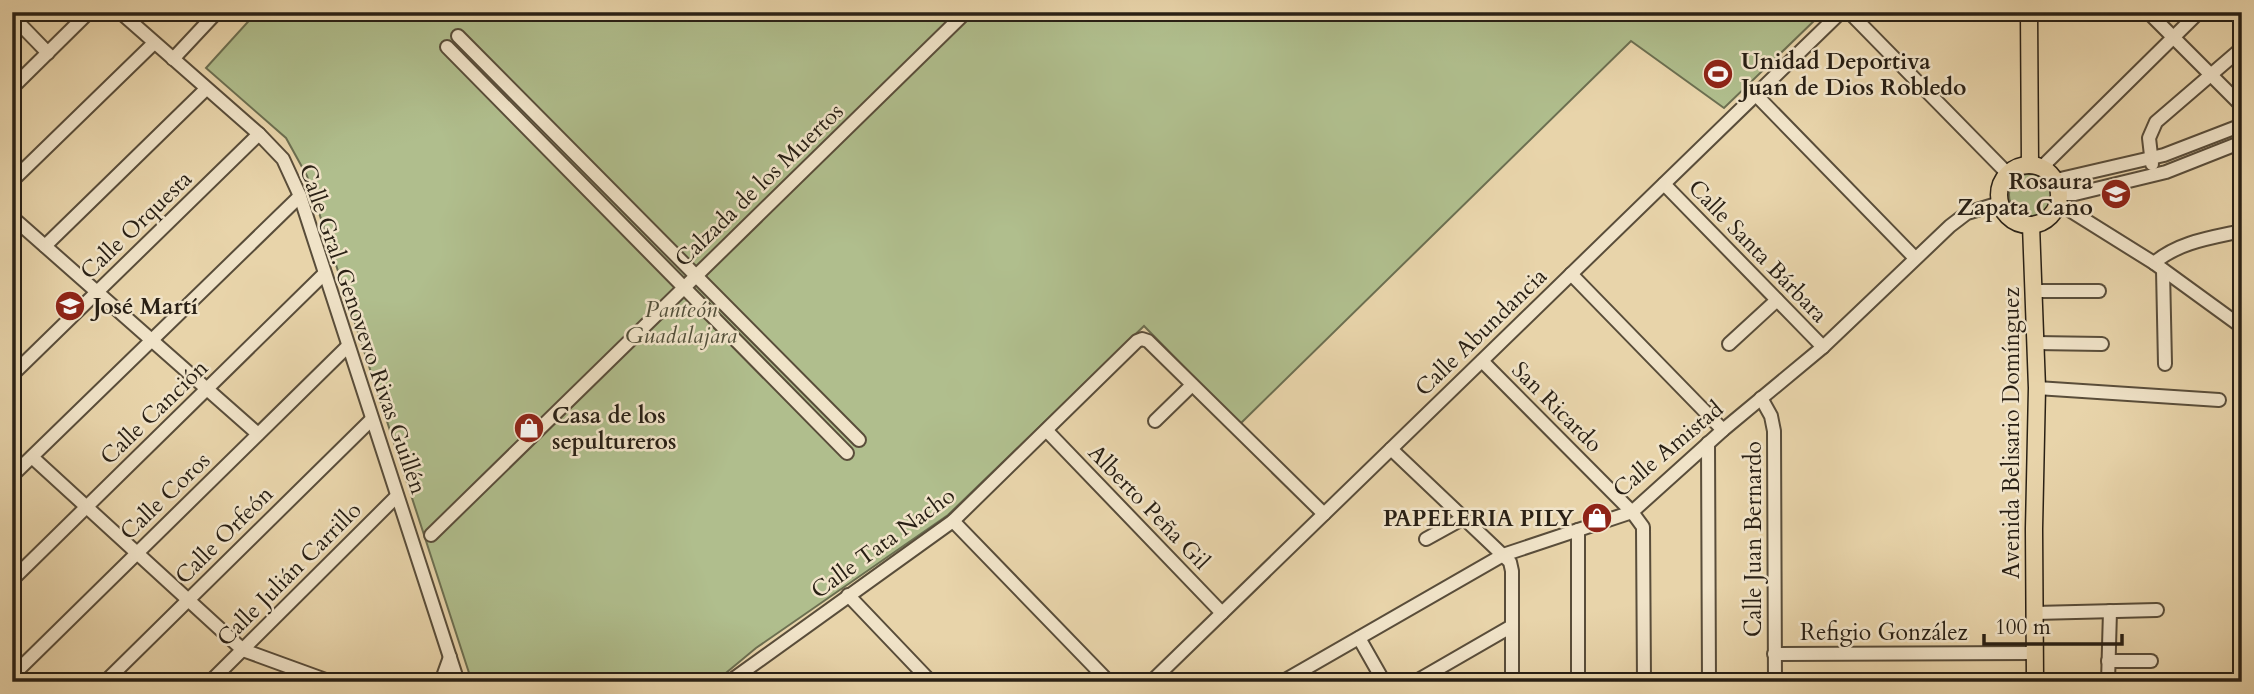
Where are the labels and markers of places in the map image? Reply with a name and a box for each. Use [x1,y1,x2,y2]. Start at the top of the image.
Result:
place label: Unidad Deportiva Juan de Dios Robledo [1738,46,1967,103]
sports icon: Unidad Deportiva Juan de Dios Robledo [1701,57,1735,91]
place label: Rosaura Zapata Cano [1957,166,2094,223]
school or university icon: Rosaura Zapata Cano [2099,177,2133,211]
school or university icon: José Martí [53,289,87,323]
place label: José Martí [90,291,198,322]
place label: Casa de los sepultureros [552,400,676,457]
shop icon: Casa de los sepultureros [512,411,546,445]
shop icon: PAPELERIA PILY [1580,501,1614,535]
place label: PAPELERIA PILY [1383,503,1575,534]

